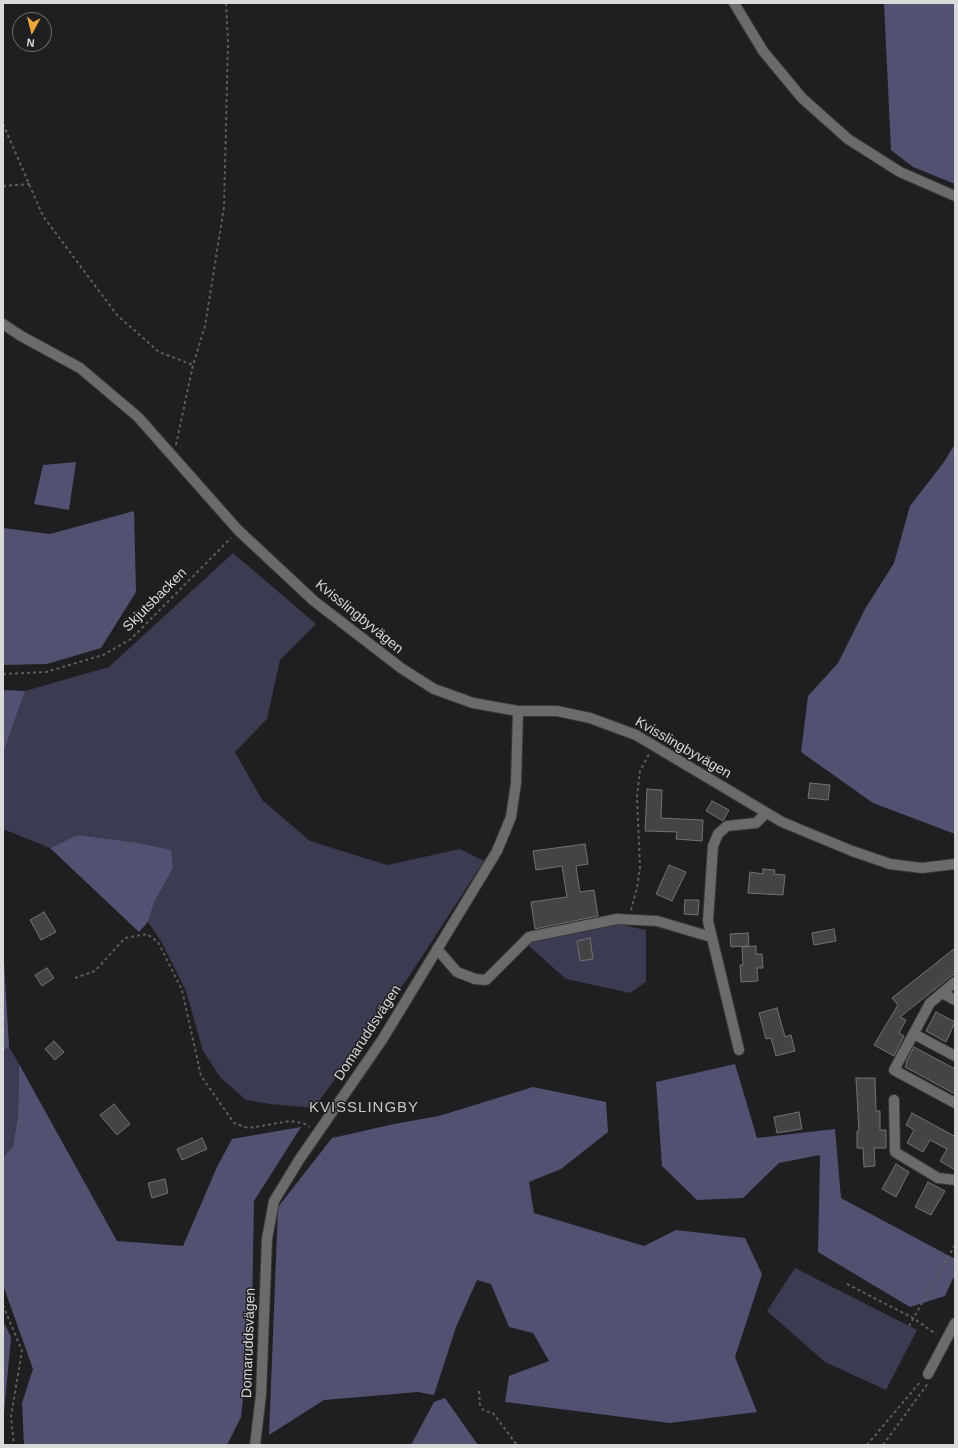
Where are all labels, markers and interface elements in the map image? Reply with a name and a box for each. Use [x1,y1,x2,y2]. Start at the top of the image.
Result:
north arrow [12,12,52,52]
text: N [26,36,35,49]
street label: Skjutsbacken [120,565,190,635]
street label: Kvisslingbyvägen [312,576,406,658]
street label: Kvisslingbyvägen [632,714,734,782]
street label: Domaruddsvägen [331,982,405,1084]
district label: KVISSLINGBY [309,1099,419,1117]
street label: Domaruddsvägen [239,1287,259,1399]

